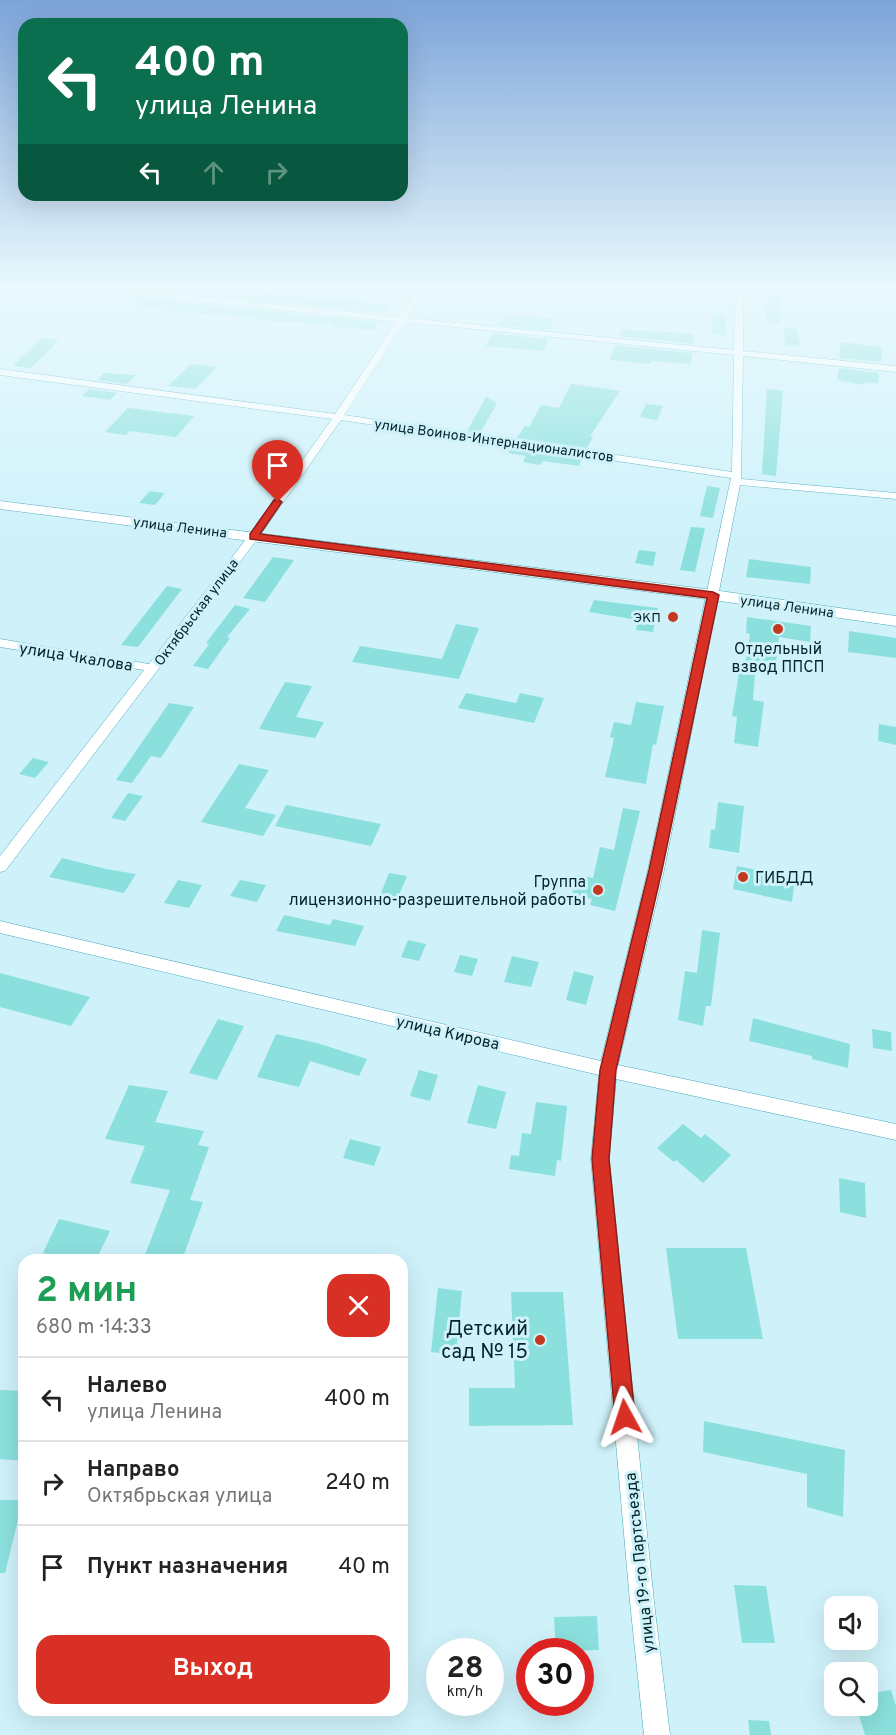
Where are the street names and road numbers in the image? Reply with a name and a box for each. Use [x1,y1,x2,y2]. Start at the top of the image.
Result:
street label: улица Воинов-Интернационалистов [373,416,615,467]
street label: улица Ленина [132,514,228,543]
street label: Октябрьская улица [151,556,243,670]
street label: улица Ленина [739,592,835,622]
street label: улица Чкалова [17,639,134,677]
street label: улица Кирова [394,1012,501,1056]
street label: улица 19-го Партсъезда [622,1472,660,1654]

